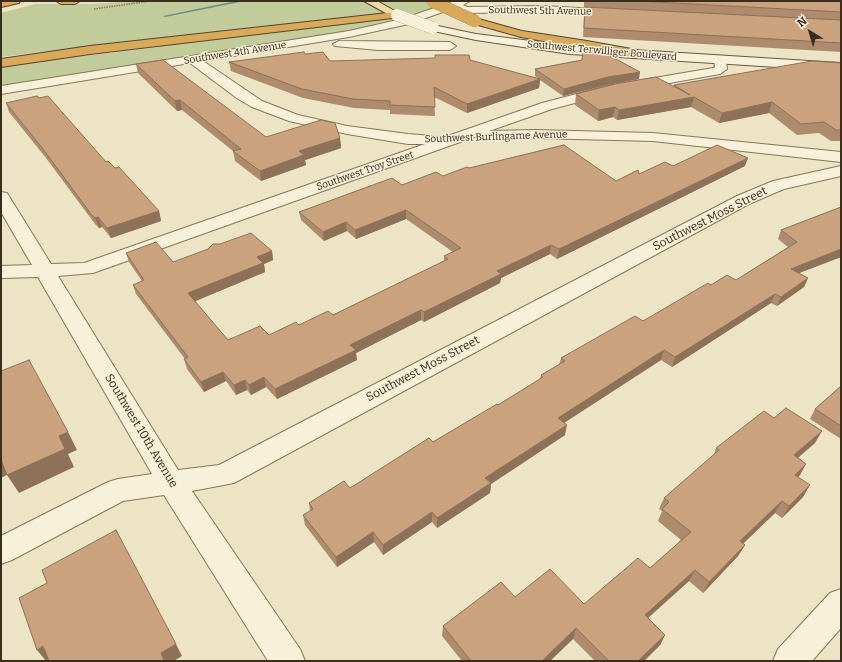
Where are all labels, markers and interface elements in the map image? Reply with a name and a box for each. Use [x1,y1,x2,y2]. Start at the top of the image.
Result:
street label: Southwest 5th Avenue [488,4,592,18]
north arrow [790,12,830,52]
text: N [795,14,810,30]
street label: Southwest Terwilliger Boulevard [527,38,677,64]
street label: Southwest 4th Avenue [183,39,287,67]
street label: Southwest Burlingame Avenue [424,129,568,145]
street label: Southwest Troy Street [315,149,415,193]
street label: Southwest Moss Street [650,184,770,254]
street label: Southwest Moss Street [364,333,482,405]
street label: Southwest 10th Avenue [101,372,181,490]

